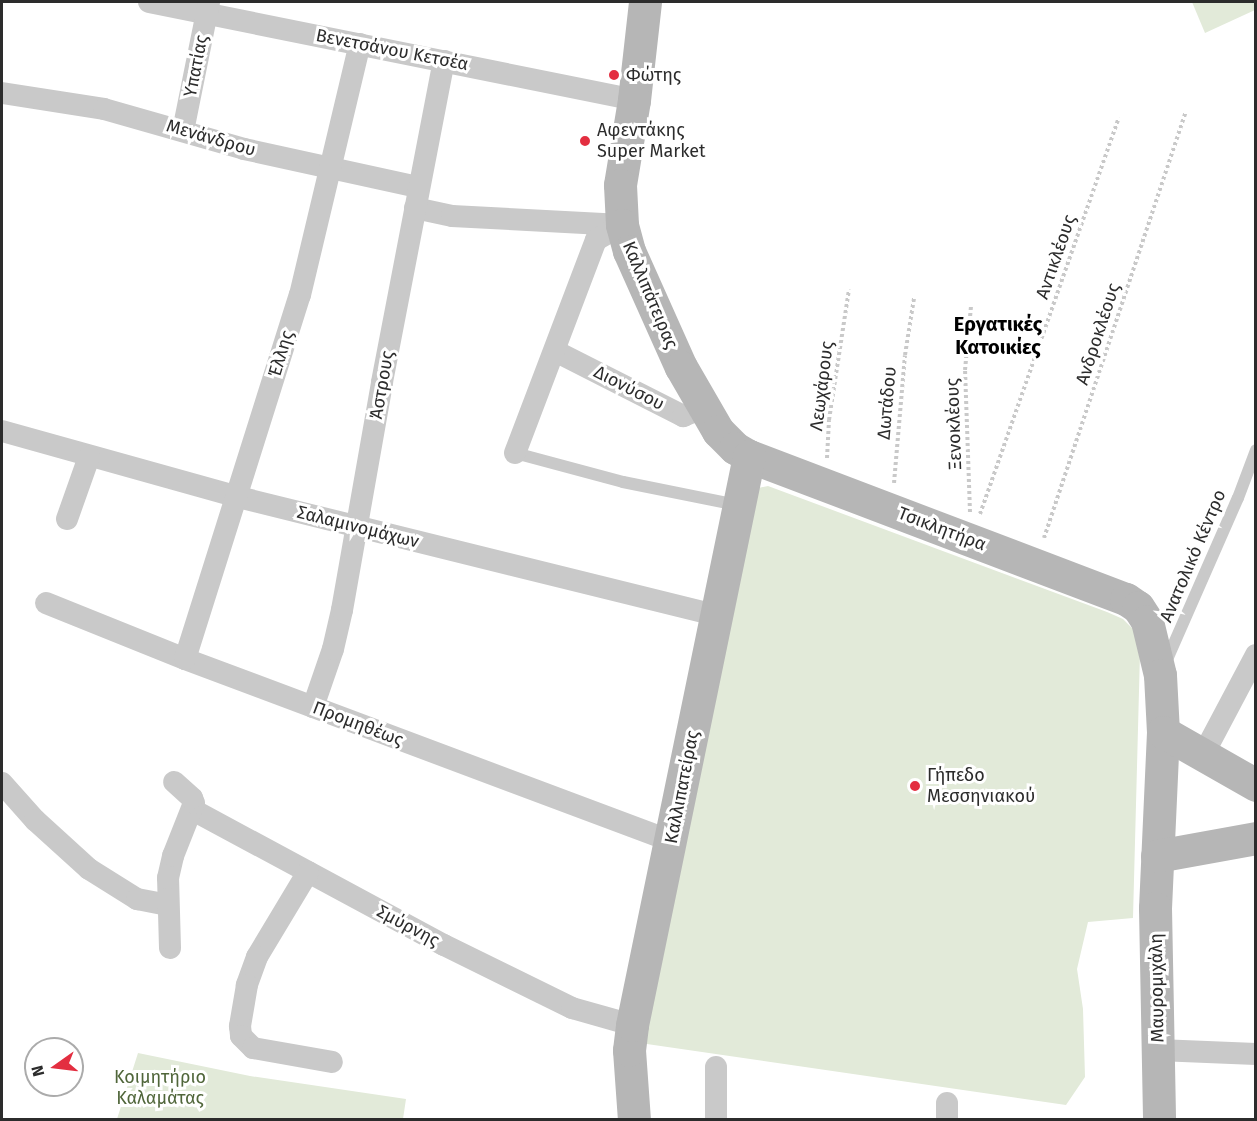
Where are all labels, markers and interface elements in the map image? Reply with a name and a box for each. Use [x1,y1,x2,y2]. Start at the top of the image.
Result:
street label: Βενετσάνου Κετσέα [314,25,470,75]
street label: Υπατίας [179,33,213,99]
place label: Φώτης [626,64,681,86]
marker: Φώτης [607,68,621,82]
street label: Μενάνδρου [164,115,258,161]
place label: Αφεντάκης Super Market [597,120,706,162]
marker: Αφεντάκης Super Market [578,134,592,148]
street label: Αντικλέους [1031,212,1081,302]
street label: Καλλιπάτειρας [618,238,682,352]
street label: Ανδροκλέους [1071,280,1125,388]
district label: Εργατικές Κατοικίες [954,313,1042,360]
street label: Έλλης [264,328,298,380]
street label: Λεωχάρους [806,340,838,432]
street label: Άστρους [365,349,399,421]
street label: Διονύσου [590,361,668,415]
street label: Δωτάδου [873,366,901,440]
street label: Ξενοκλέους [942,378,966,470]
street label: Ανατολικό Κέντρο [1155,486,1231,626]
street label: Σαλαμινομάχων [295,501,421,553]
street label: Τσικλητήρα [895,502,989,556]
street label: Προμηθέως [310,697,406,751]
street label: Καλλιπατείρας [660,729,704,845]
place label: Γήπεδο Μεσσηνιακού [927,765,1035,808]
marker: Γήπεδο Μεσσηνιακού [908,779,922,793]
street label: Σμύρνης [373,901,443,951]
street label: Μαυρομιχάλη [1145,933,1169,1043]
north arrow [24,1037,84,1097]
text: N [27,1064,48,1078]
park label: Κοιμητήριο Καλαμάτας [114,1067,206,1110]

